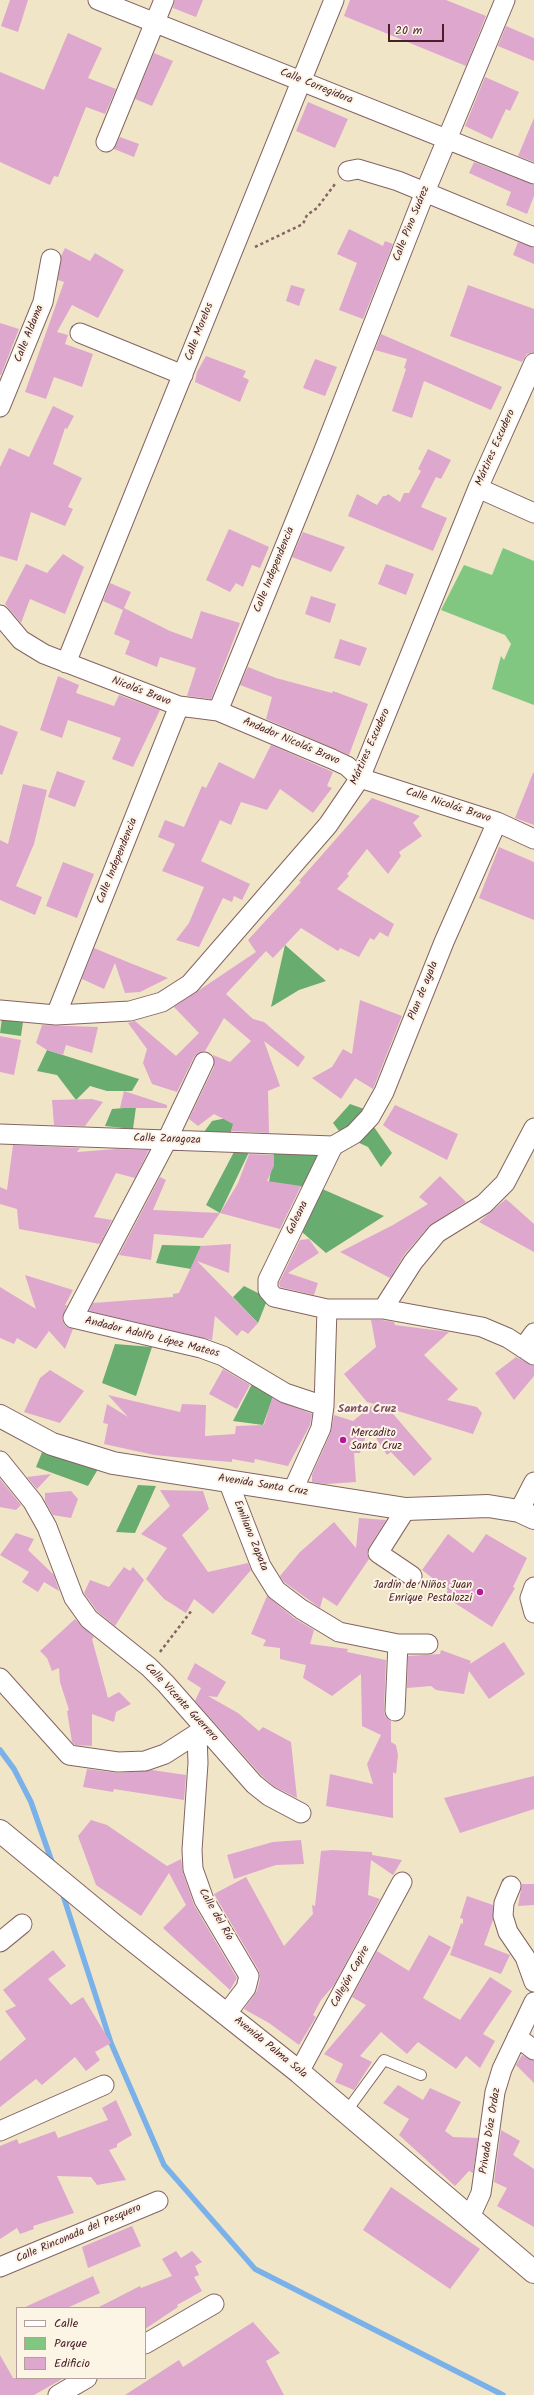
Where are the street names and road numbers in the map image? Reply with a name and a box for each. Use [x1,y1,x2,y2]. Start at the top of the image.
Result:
street label: Calle Corregidora [278,66,354,108]
street label: Calle Pino Suárez [391,184,433,264]
street label: Calle Morelos [183,301,217,363]
street label: Calle Aldama [13,304,47,364]
street label: Mártires Escudero [473,408,519,488]
street label: Calle Independencia [252,525,298,615]
street label: Nicolás Bravo [110,675,172,709]
street label: Mártires Escudero [348,707,394,787]
street label: Andador Nicolás Bravo [241,716,341,768]
street label: Calle Nicolás Bravo [404,786,492,826]
street label: Calle Independencia [95,816,141,906]
street label: Plan de ayala [406,960,442,1022]
street label: Calle Zaragoza [133,1132,201,1148]
street label: Galeana [284,1199,312,1237]
street label: Andador Adolfo López Mateos [83,1315,221,1361]
street label: Avenida Santa Cruz [217,1472,309,1500]
street label: Emiliano Zapata [230,1499,270,1573]
street label: Calle Vicente Guerrero [141,1661,221,1745]
street label: Calle del Río [195,1887,235,1943]
street label: Callejón Capire [329,1944,373,2010]
street label: Avenida Palma Sola [231,2014,309,2082]
street label: Privada Díaz Ordaz [478,2087,504,2175]
street label: Calle Rinconada del Pesquero [14,2202,144,2266]

